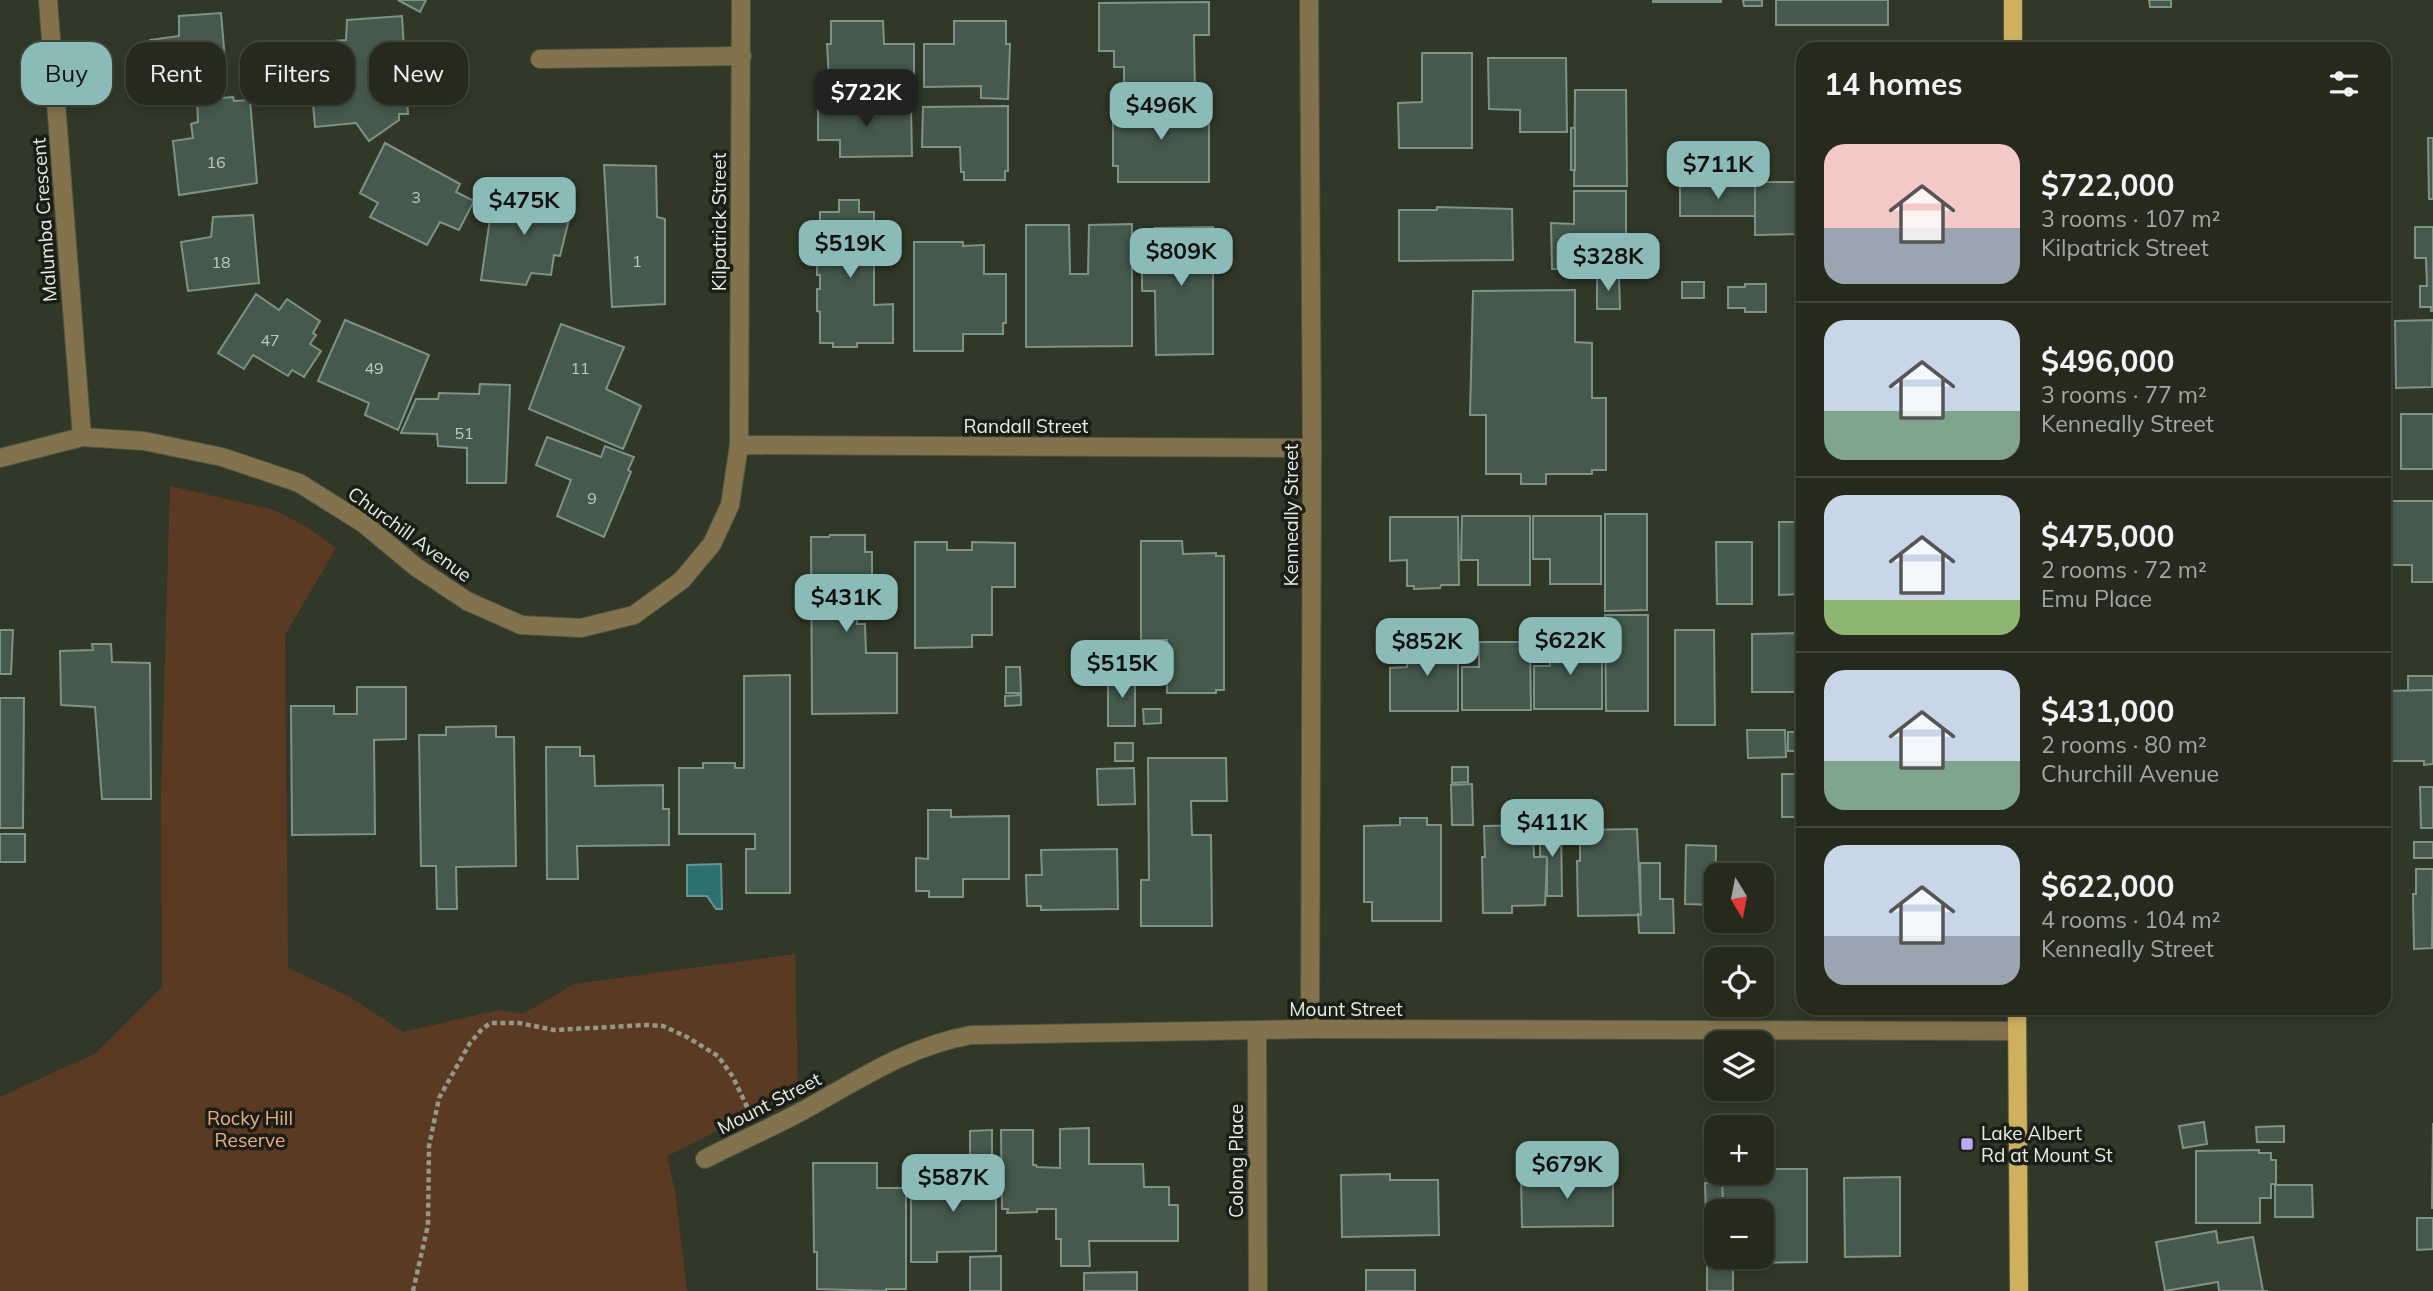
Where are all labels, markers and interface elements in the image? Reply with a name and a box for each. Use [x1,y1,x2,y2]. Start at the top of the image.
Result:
chip: Buy [21,42,112,105]
chip: Rent [126,42,226,105]
chip: Filters [240,42,355,105]
chip: New [369,42,468,105]
text: 14 homes [1824,65,1963,103]
icon: filters [2325,65,2363,103]
pin: $722K [817,69,915,129]
text: $722K [831,77,901,106]
pin: $496K [1112,82,1210,142]
text: $496K [1126,90,1196,119]
street label: Malumba Crescent [26,137,62,303]
pin: $711K [1669,142,1767,201]
text: $711K [1683,149,1753,178]
house number: 16 [206,152,226,172]
street label: Kilpatrick Street [707,152,731,291]
text: $722,000 [2041,166,2174,204]
icon: home [1880,172,1964,256]
pin: $475K [475,177,573,237]
text: $475K [489,185,559,214]
house number: 3 [411,187,421,207]
text: 3 rooms · 107 m² [2041,204,2221,233]
pin: $519K [801,220,899,280]
text: $519K [815,228,885,257]
pin: $809K [1132,229,1230,288]
pin: $328K [1559,233,1657,293]
text: Kilpatrick Street [2041,233,2209,262]
text: $809K [1146,236,1216,265]
text: $328K [1573,241,1643,270]
house number: 1 [632,251,642,271]
house number: 18 [211,252,231,272]
house number: 47 [260,330,280,350]
text: $496,000 [2041,342,2174,380]
icon: home [1880,348,1964,432]
house number: 49 [364,358,384,378]
house number: 11 [570,358,590,378]
text: 3 rooms · 77 m² [2041,380,2207,409]
text: Kenneally Street [2041,409,2214,438]
street label: Randall Street [964,414,1089,438]
house number: 51 [454,423,474,443]
street label: Kenneally Street [1279,443,1303,586]
street label: Churchill Avenue [343,481,477,587]
house number: 9 [587,488,597,508]
text: $475,000 [2041,517,2174,555]
icon: home [1880,523,1964,607]
text: 2 rooms · 72 m² [2041,555,2207,584]
pin: $431K [797,574,895,634]
text: $431K [811,582,881,611]
text: Emu Place [2041,584,2152,613]
pin: $852K [1378,618,1476,678]
pin: $622K [1521,618,1619,677]
text: $622K [1535,625,1605,654]
text: $852K [1392,626,1462,655]
pin: $515K [1073,640,1171,700]
text: $515K [1087,648,1157,677]
text: $431,000 [2041,692,2174,730]
icon: home [1880,698,1964,782]
text: 2 rooms · 80 m² [2041,730,2207,759]
text: Churchill Avenue [2041,759,2219,788]
pin: $411K [1503,800,1601,859]
text: $411K [1517,807,1587,836]
north arrow [1704,863,1774,933]
map controls [1704,863,1774,1269]
text: $622,000 [2041,867,2174,905]
icon: home [1880,873,1964,957]
text: 4 rooms · 104 m² [2041,905,2221,934]
text: Kenneally Street [2041,934,2214,963]
button: locate [1704,947,1774,1017]
street label: Mount Street [1289,997,1403,1021]
button: layers [1704,1031,1774,1101]
street label: Mount Street [713,1066,825,1139]
street label: Colong Place [1224,1104,1248,1218]
park label: Rocky Hill Reserve [207,1106,293,1152]
button: + [1704,1115,1774,1185]
place label: Lake Albert Rd at Mount St [1981,1121,2113,1167]
marker: Lake Albert Rd at Mount St [1959,1136,1975,1152]
pin: $679K [1518,1142,1616,1201]
text: $679K [1532,1149,1602,1178]
pin: $587K [904,1154,1002,1214]
text: $587K [918,1162,988,1191]
button: − [1704,1199,1774,1269]

